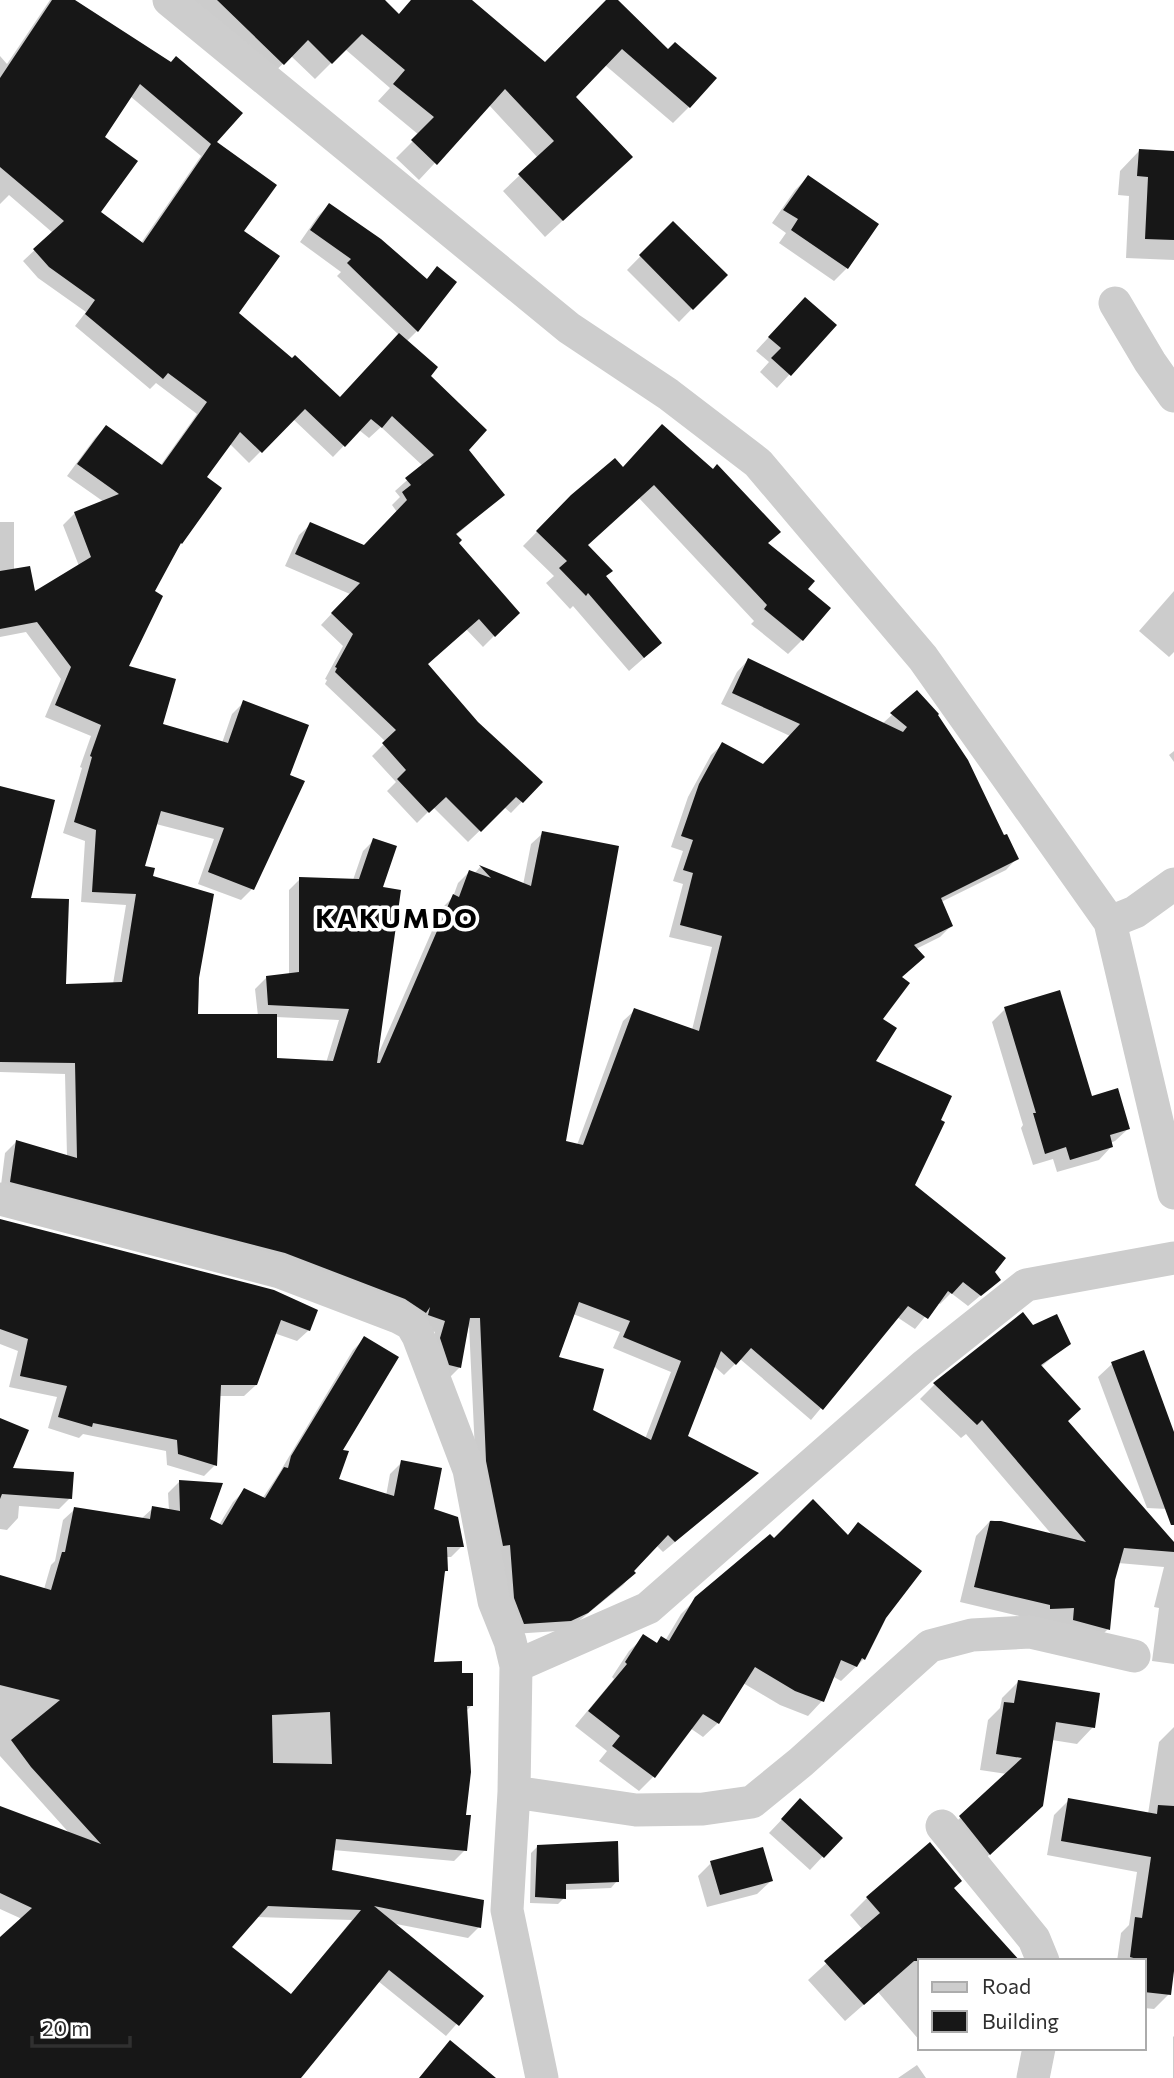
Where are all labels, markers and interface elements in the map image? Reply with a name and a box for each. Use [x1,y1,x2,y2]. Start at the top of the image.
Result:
district label: KAKUMDO [315,900,479,934]
legend [918,1959,1146,2050]
text: Road [982,1973,1031,1998]
scale bar [32,2004,130,2048]
text: Building [982,2008,1059,2033]
text: 20 m [42,2015,90,2040]

